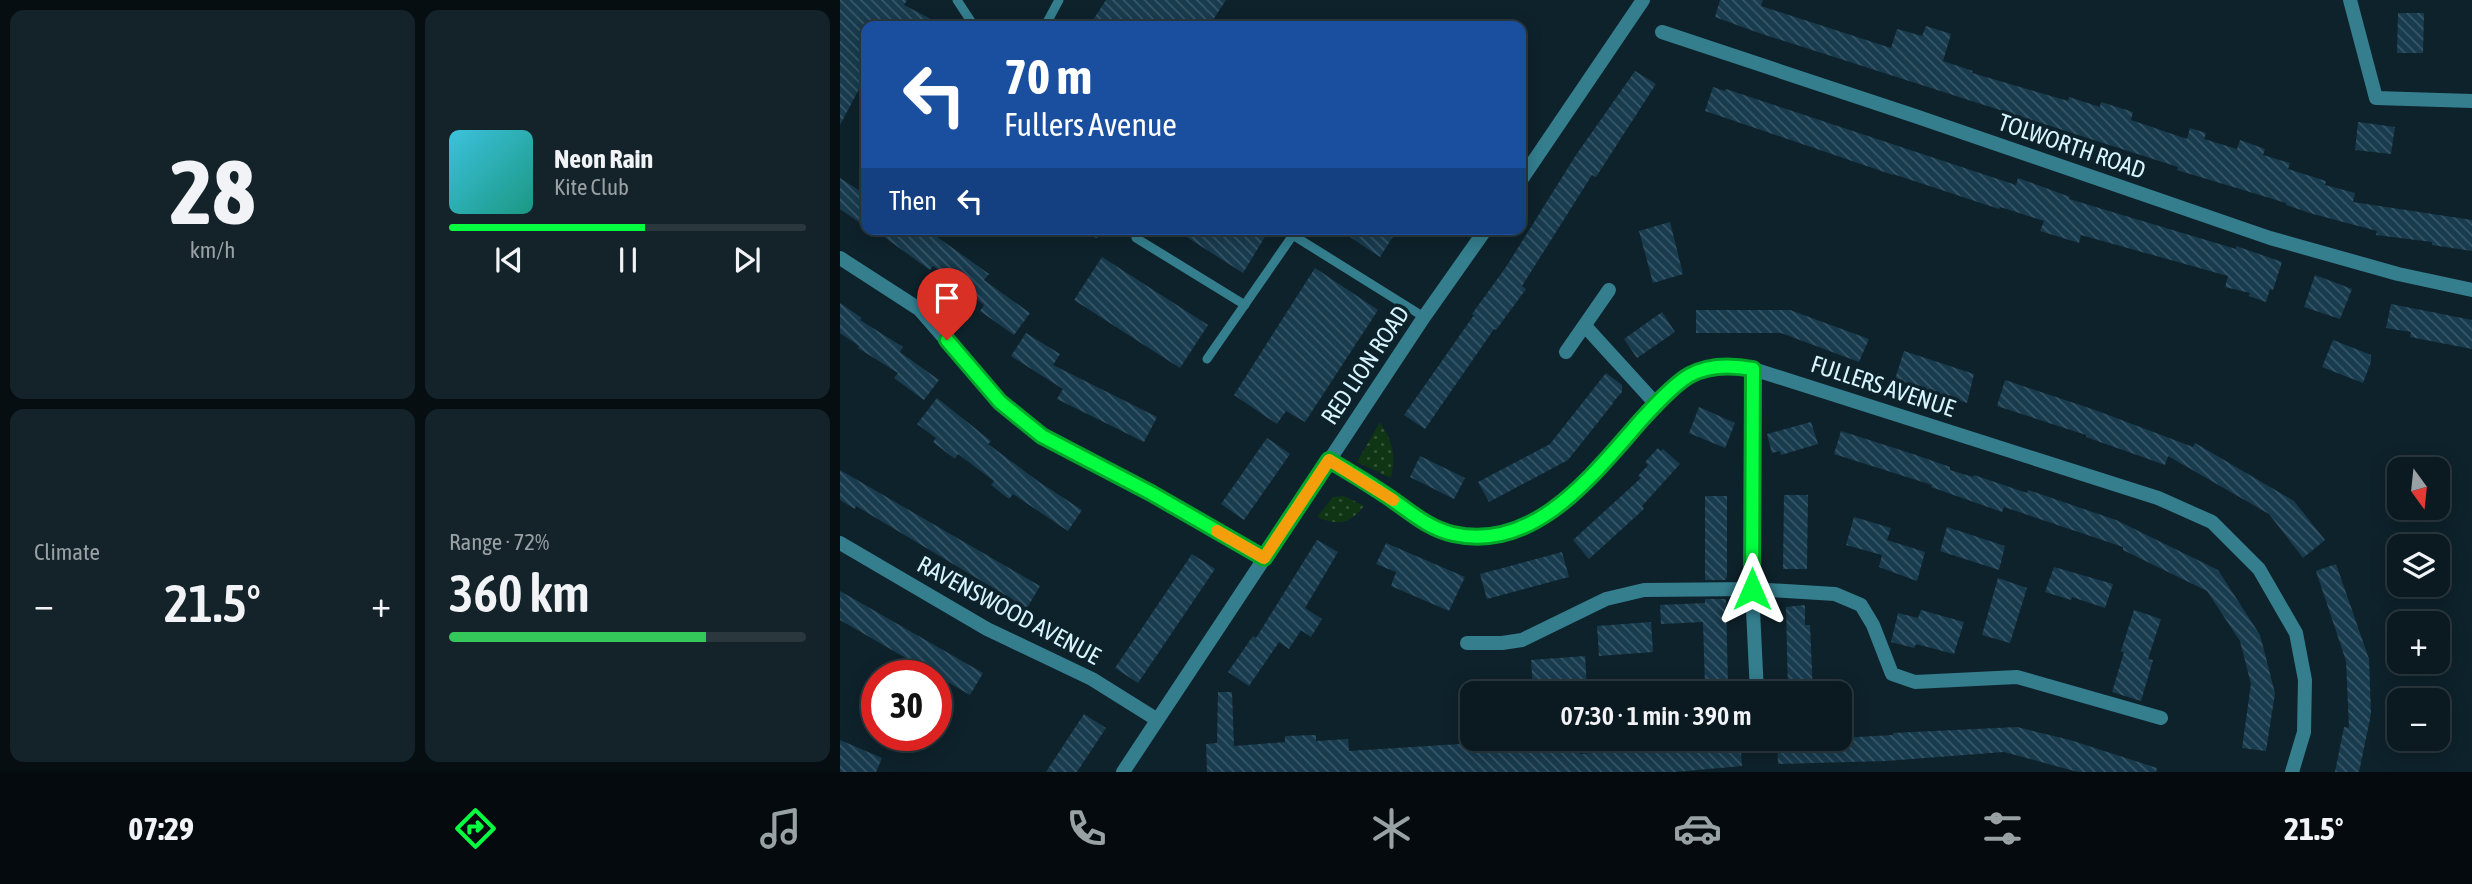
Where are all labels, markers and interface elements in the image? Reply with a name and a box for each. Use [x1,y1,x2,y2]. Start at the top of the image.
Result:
text: 70 m [1004,48,1092,104]
icon: left [889,49,980,140]
text: Fullers Avenue [1004,106,1177,143]
street label: TOLWORTH ROAD [1995,108,2149,184]
text: 28 [170,139,255,243]
text: Neon Rain [554,144,653,174]
text: Kite Club [554,174,629,200]
icon: left [951,182,989,220]
text: Then [889,186,937,216]
text: km/h [190,237,235,263]
icon: previous [490,241,528,279]
icon: pause [609,241,647,279]
icon: next [728,241,766,279]
pin [917,268,977,340]
icon: arrive [928,279,966,317]
street label: RED LION ROAD [1316,301,1414,429]
street label: FULLERS AVENUE [1808,350,1958,422]
north arrow [2387,457,2450,520]
map controls [2387,457,2450,751]
text: Range · 72% [449,529,549,555]
button: layers [2387,534,2450,597]
text: Climate [34,539,100,565]
street label: RAVENSWOOD AVENUE [913,550,1105,670]
position arrow [1715,552,1789,626]
text: 360 km [449,563,590,623]
text: 21.5° [164,573,261,633]
text: − [34,582,54,625]
text: + [371,582,391,625]
button: + [2387,611,2450,674]
speed limit sign: 30 [861,660,952,751]
button: − [2387,688,2450,751]
text: 07:30 · 1 min · 390 m [1561,701,1751,731]
icon: directions [451,804,500,853]
icon: music [756,804,805,853]
icon: phone [1062,804,1111,853]
icon: climate [1367,804,1416,853]
icon: car [1673,804,1722,853]
icon: filters [1978,804,2027,853]
text: 07:29 [128,810,194,847]
text: 21.5° [2284,810,2344,847]

